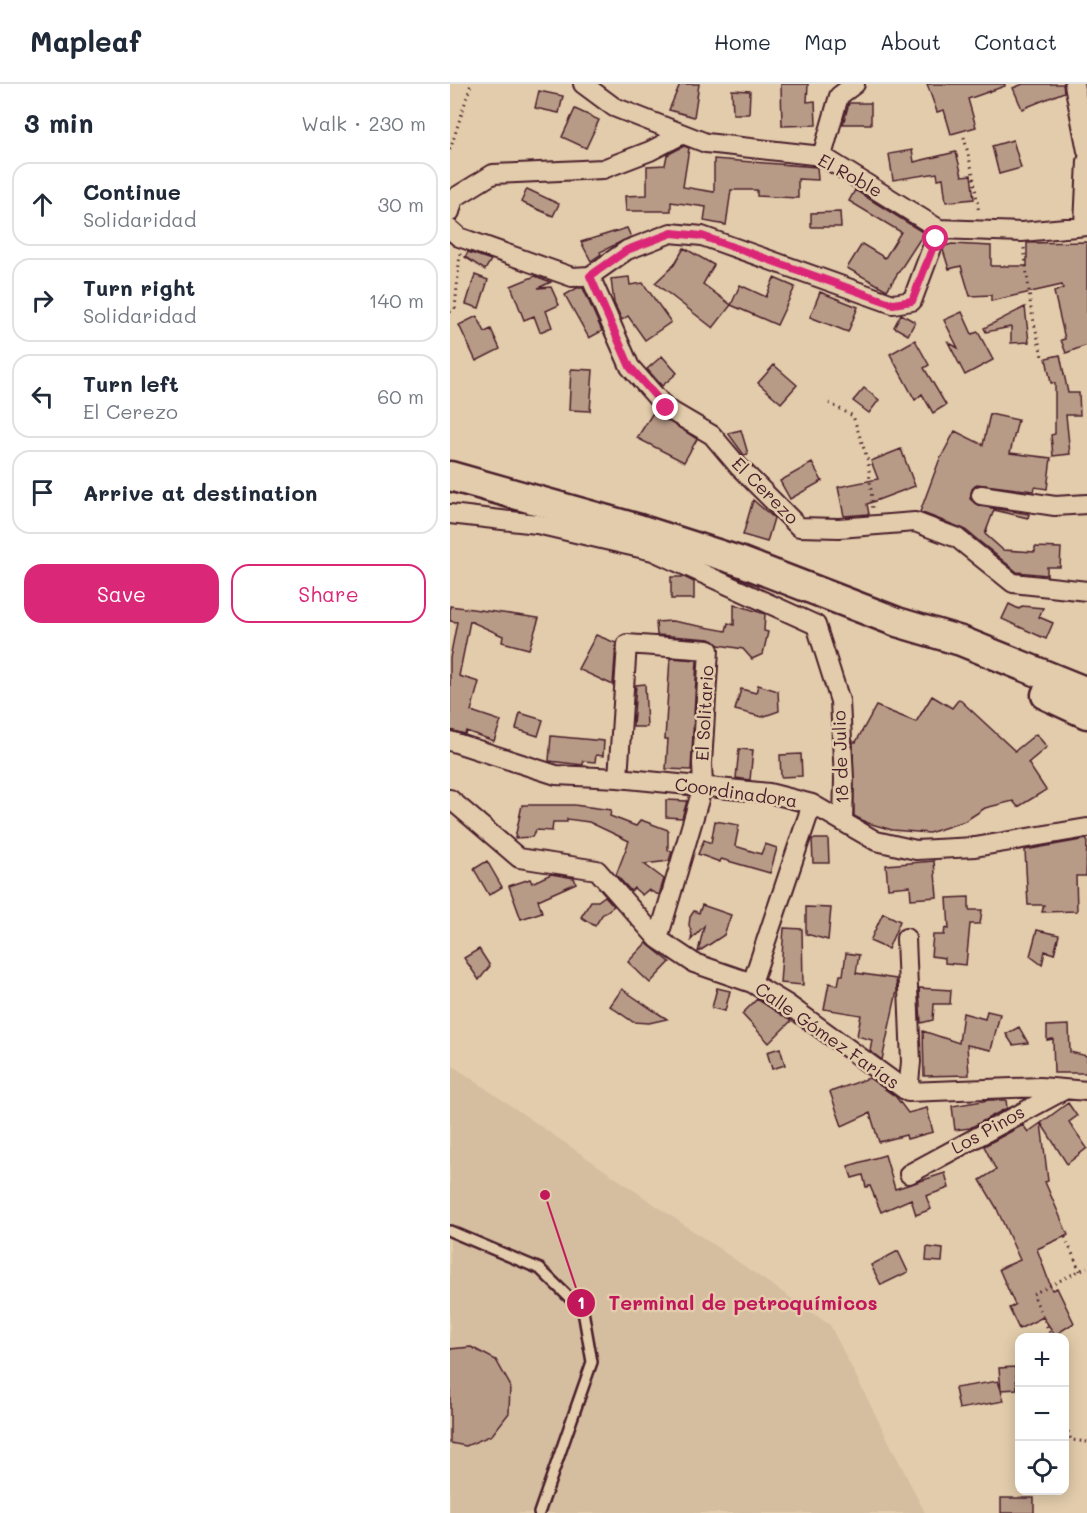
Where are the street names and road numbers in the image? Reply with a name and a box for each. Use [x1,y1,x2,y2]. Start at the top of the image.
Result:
street label: El Roble [814,148,887,203]
street label: El Cerezo [727,452,805,529]
street label: El Solitario [690,664,719,761]
street label: 18 de Julio [826,710,854,804]
street label: Coordinadora [673,772,799,812]
street label: Calle Gómez Farías [751,976,905,1094]
street label: Los Pinos [946,1099,1029,1159]

